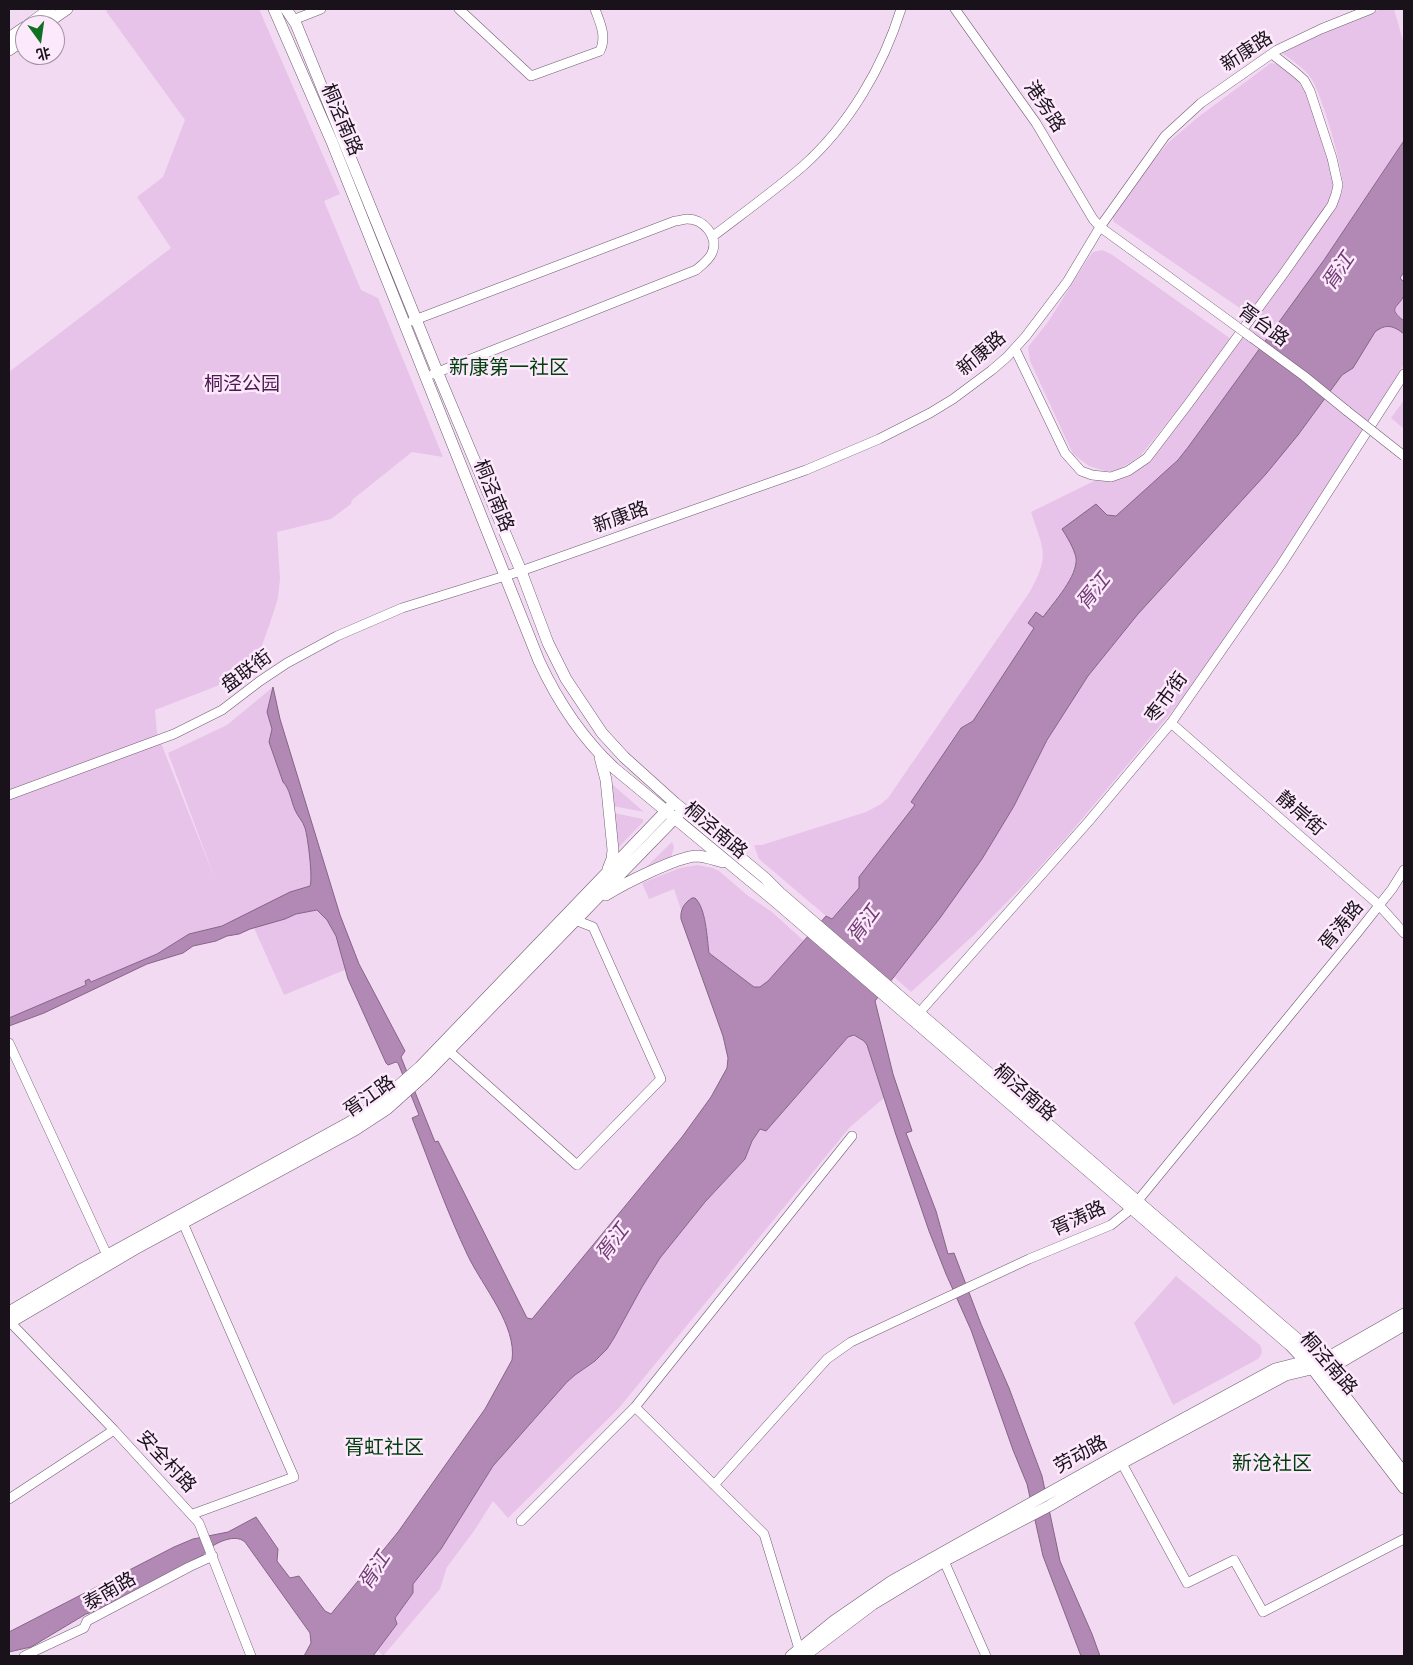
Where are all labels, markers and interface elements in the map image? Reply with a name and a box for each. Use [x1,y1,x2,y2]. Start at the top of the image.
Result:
north arrow [15,15,65,65]
street label: 新康路 [1217,27,1277,77]
text: 北 [34,43,52,64]
street label: 港务路 [1019,77,1069,137]
street label: 桐泾南路 [316,81,366,159]
water label: 胥江 [1318,249,1360,295]
street label: 胥台路 [1233,300,1293,352]
street label: 新康路 [953,327,1011,381]
district label: 新康第一社区 [449,357,569,381]
park label: 桐泾公园 [204,374,280,396]
street label: 桐泾南路 [468,456,518,536]
street label: 新康路 [590,498,652,538]
water label: 胥江 [1072,569,1116,615]
street label: 盘联街 [217,646,277,698]
street label: 枣市街 [1141,668,1193,728]
street label: 静岸街 [1271,787,1329,841]
street label: 桐泾南路 [679,798,751,864]
street label: 胥涛路 [1315,897,1369,955]
water label: 胥江 [843,902,885,948]
street label: 桐泾南路 [988,1059,1060,1127]
street label: 胥江路 [340,1071,400,1123]
street label: 胥涛路 [1048,1197,1110,1241]
water label: 胥江 [591,1220,635,1266]
street label: 桐泾南路 [1294,1328,1362,1400]
street label: 安全村路 [132,1426,200,1498]
street label: 劳动路 [1051,1431,1111,1479]
district label: 胥虹社区 [344,1437,424,1461]
district label: 新沧社区 [1232,1453,1312,1477]
water label: 胥江 [354,1548,396,1594]
street label: 泰南路 [80,1568,140,1616]

